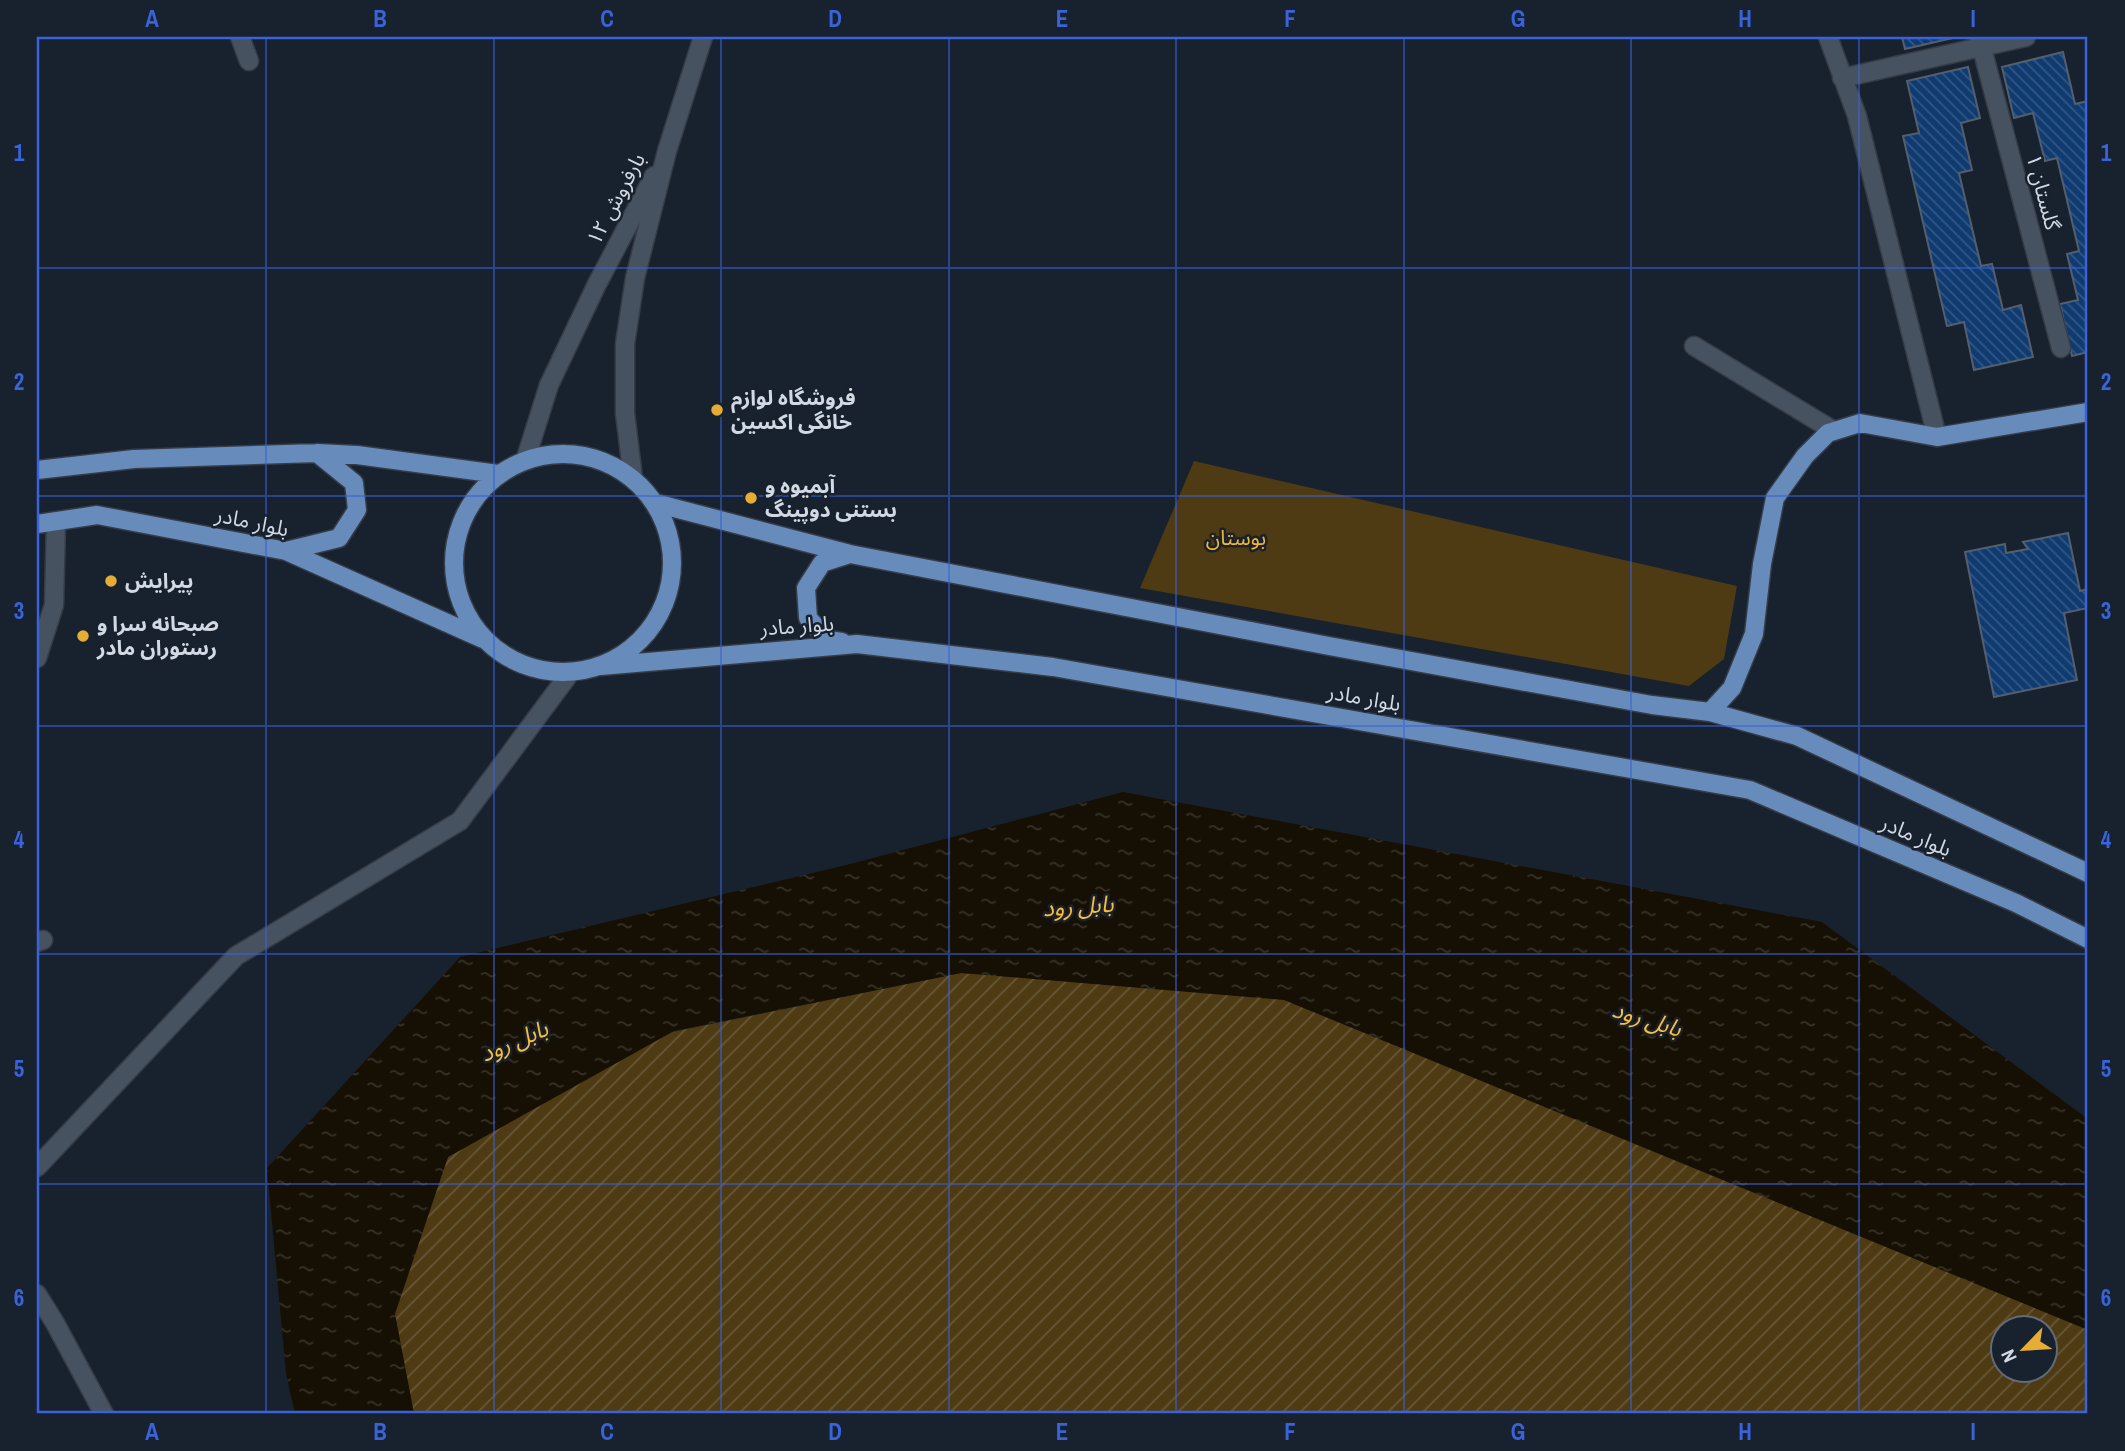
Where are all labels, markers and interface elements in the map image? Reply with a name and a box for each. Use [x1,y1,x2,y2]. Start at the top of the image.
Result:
text: A [145,3,159,34]
text: B [373,3,387,34]
text: C [600,3,614,34]
text: D [828,3,842,34]
text: E [1056,3,1068,34]
text: F [1284,3,1296,34]
text: G [1511,3,1525,34]
text: H [1738,3,1752,34]
text: I [1970,3,1976,34]
text: 1 [14,137,25,168]
text: 1 [2101,137,2112,168]
street label: بارفروش ۱۲ [579,148,652,250]
street label: گلستان ۱ [2019,150,2068,234]
text: 2 [14,366,24,397]
text: 2 [2101,366,2111,397]
place label: فروشگاه لوازم خانگی اکسین [731,383,856,436]
marker: فروشگاه لوازم خانگی اکسین [709,402,725,418]
place label: آبمیوه و بستنی دوپینگ [765,471,897,524]
marker: آبمیوه و بستنی دوپینگ [743,490,759,506]
street label: بلوار مادر [212,499,291,543]
park label: بوستان [1206,523,1266,552]
place label: پیرایش [125,566,194,595]
marker: پیرایش [103,573,119,589]
text: 3 [14,595,24,626]
text: 3 [2101,595,2111,626]
street label: بلوار مادر [758,608,835,643]
place label: صبحانه سرا و رستوران مادر [96,609,219,662]
marker: صبحانه سرا و رستوران مادر [75,628,91,644]
street label: بلوار مادر [1324,677,1403,718]
street label: بلوار مادر [1875,807,1956,863]
text: 4 [14,824,25,855]
text: 4 [2101,824,2112,855]
water label: بابل رود [1042,888,1115,923]
water label: بابل رود [1609,993,1686,1044]
water label: بابل رود [475,1012,553,1069]
text: 5 [14,1053,24,1084]
text: 5 [2101,1053,2111,1084]
text: 6 [14,1282,24,1313]
text: 6 [2101,1282,2111,1313]
north arrow [1988,1314,2058,1384]
text: N [1994,1346,2023,1367]
text: A [145,1416,159,1447]
text: B [373,1416,387,1447]
text: C [600,1416,614,1447]
text: D [828,1416,842,1447]
text: E [1056,1416,1068,1447]
text: F [1284,1416,1296,1447]
text: G [1511,1416,1525,1447]
text: H [1738,1416,1752,1447]
text: I [1970,1416,1976,1447]

